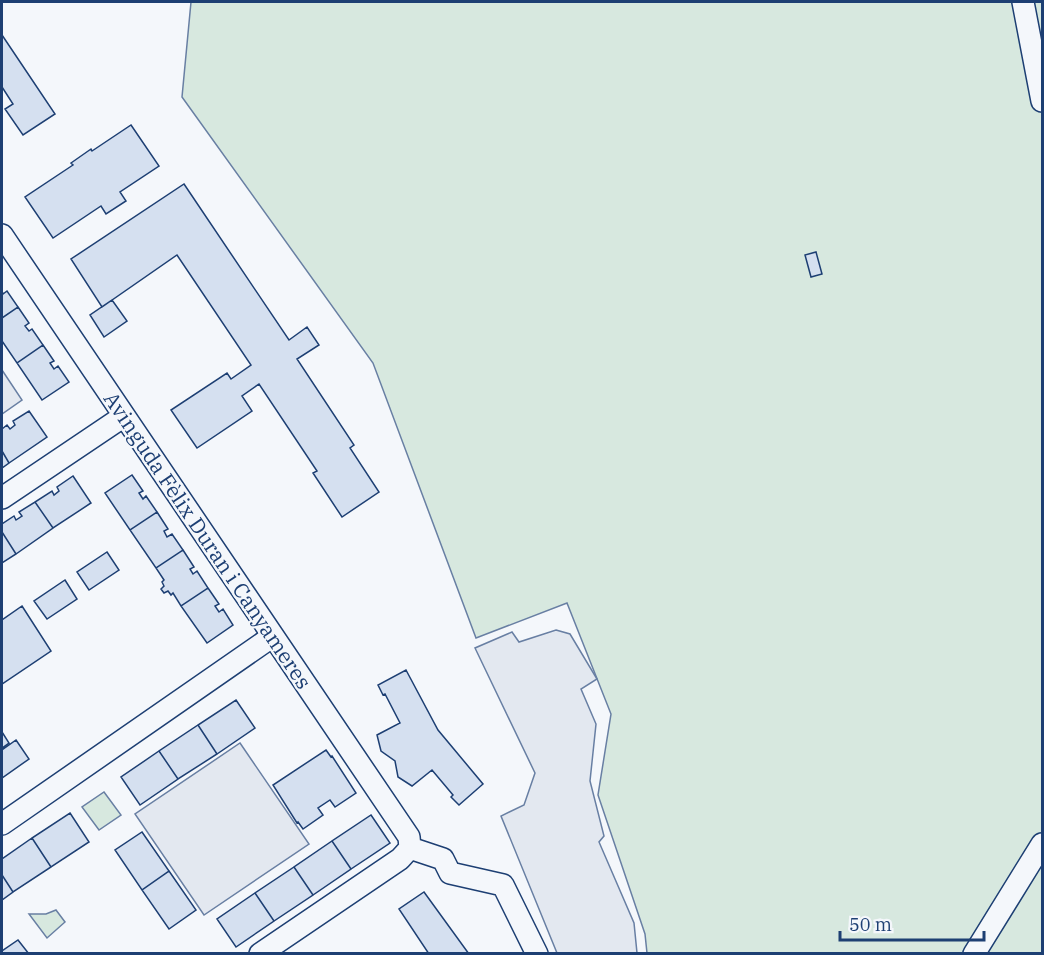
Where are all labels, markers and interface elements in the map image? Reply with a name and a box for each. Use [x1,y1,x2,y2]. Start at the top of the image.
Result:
street label: Avinguda Fèlix Duran i Canyameres [98,386,318,694]
scale bar [840,904,984,942]
text: 50 m [849,913,892,936]

